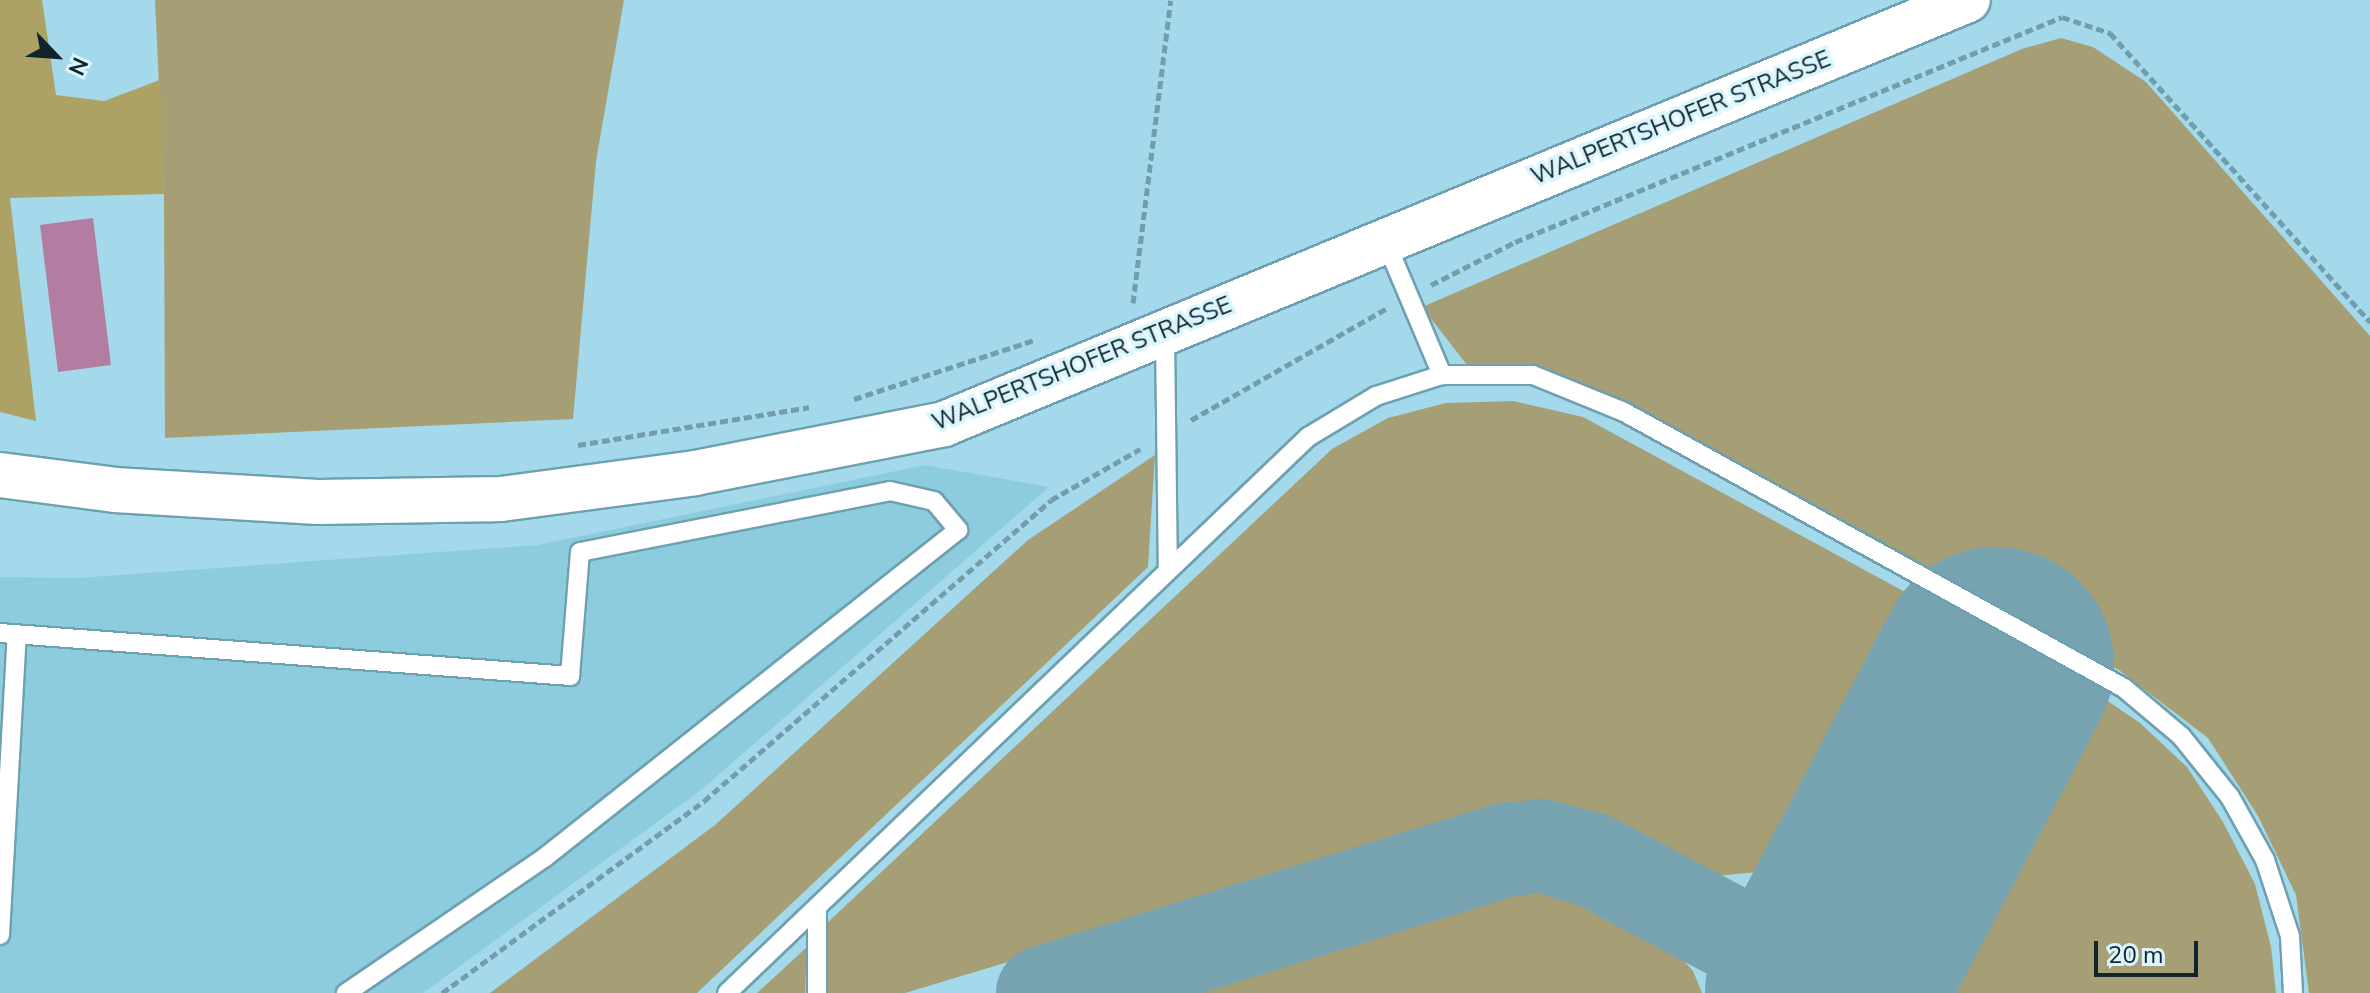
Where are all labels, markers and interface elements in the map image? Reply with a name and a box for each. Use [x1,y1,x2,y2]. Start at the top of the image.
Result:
north arrow [16,16,96,96]
street label: WALPERTSHOFER STRASSE [1527,45,1835,191]
text: N [61,52,95,80]
street label: WALPERTSHOFER STRASSE [928,291,1236,437]
scale bar [2098,925,2202,975]
text: 20 m [2108,939,2164,971]

